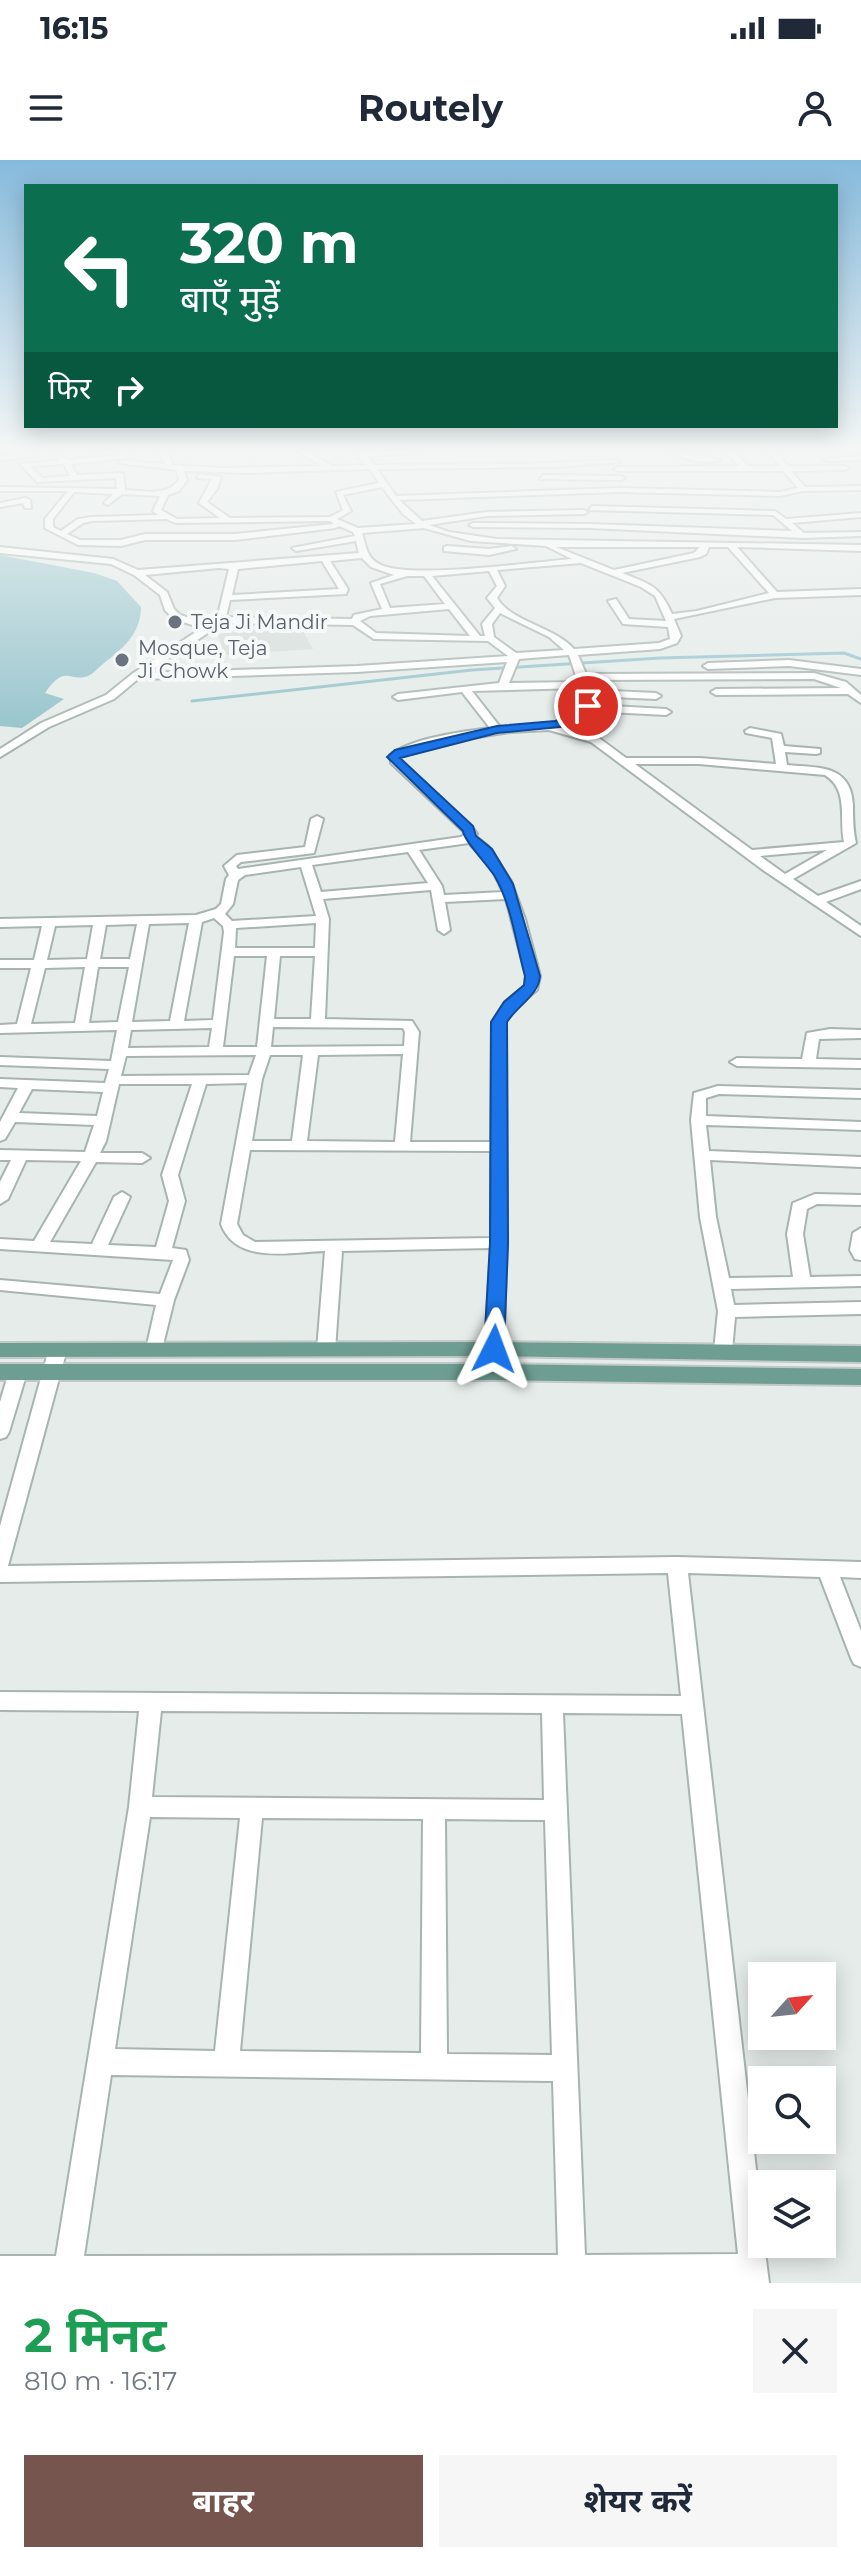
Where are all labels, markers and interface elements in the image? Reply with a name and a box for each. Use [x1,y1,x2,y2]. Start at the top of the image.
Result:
text: 16:15 [40,10,108,47]
icon: menu [24,86,68,130]
text: Routely [358,86,503,130]
icon: person [793,86,837,130]
text: 320 m [180,209,359,277]
icon: left [48,216,152,320]
text: बाएँ मुड़ें [180,277,280,321]
icon: right [107,368,151,412]
text: फिर [48,370,91,407]
place label: Teja Ji Mandir [191,610,328,634]
marker: Teja Ji Mandir [166,613,184,631]
place label: Mosque, Teja Ji Chowk [137,636,268,683]
marker: Mosque, Teja Ji Chowk [113,651,131,669]
pin [554,672,622,740]
icon: arrive [566,684,610,728]
position arrow [452,1307,536,1391]
north arrow [748,1962,836,2050]
map controls [748,1962,836,2258]
button: search [748,2066,836,2154]
button: layers [748,2170,836,2258]
text: 2 मिनट [24,2306,167,2364]
button: close [753,2309,837,2393]
text: 810 m · 16:17 [24,2365,177,2397]
button: बाहर [24,2455,423,2547]
button: शेयर करें [439,2455,837,2547]

